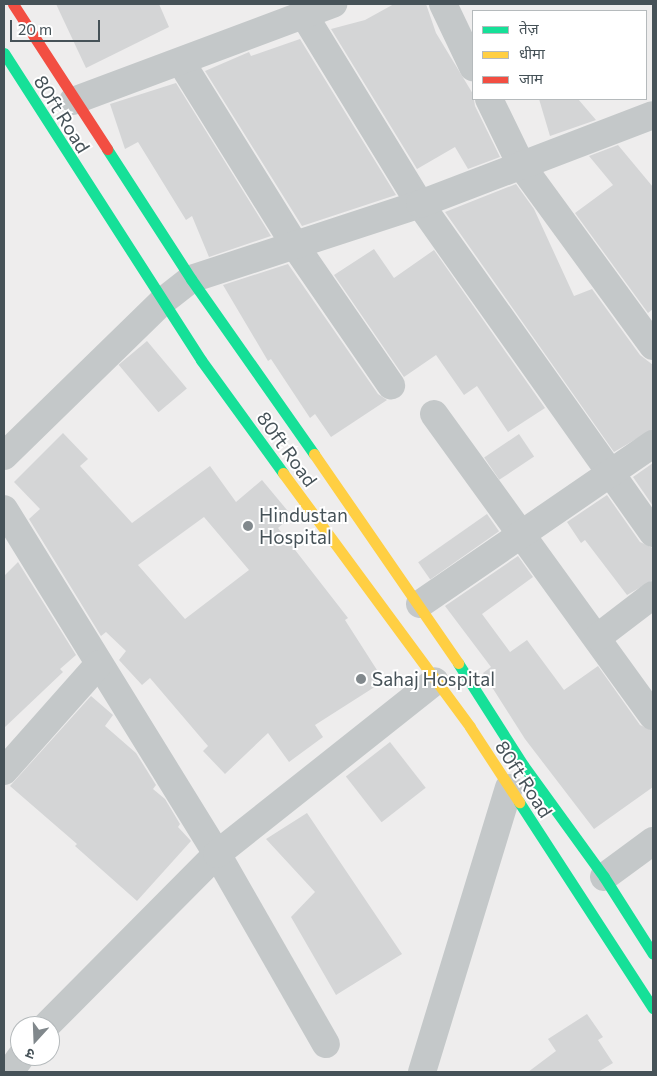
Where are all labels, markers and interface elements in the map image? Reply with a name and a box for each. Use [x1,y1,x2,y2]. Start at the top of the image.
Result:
scale bar [12,10,102,42]
legend [472,10,647,100]
text: तेज़ [519,19,539,37]
text: 20 m [18,20,52,38]
text: धीमा [519,44,545,62]
text: जाम [519,69,543,87]
street label: 80ft Road [29,71,95,157]
street label: 80ft Road [252,407,322,491]
place label: Hindustan Hospital [259,504,348,548]
marker: Hindustan Hospital [241,519,255,533]
place label: Sahaj Hospital [372,668,495,690]
marker: Sahaj Hospital [354,672,368,686]
street label: 80ft Road [491,736,557,822]
north arrow [10,1016,60,1066]
text: उ [23,1045,37,1064]

